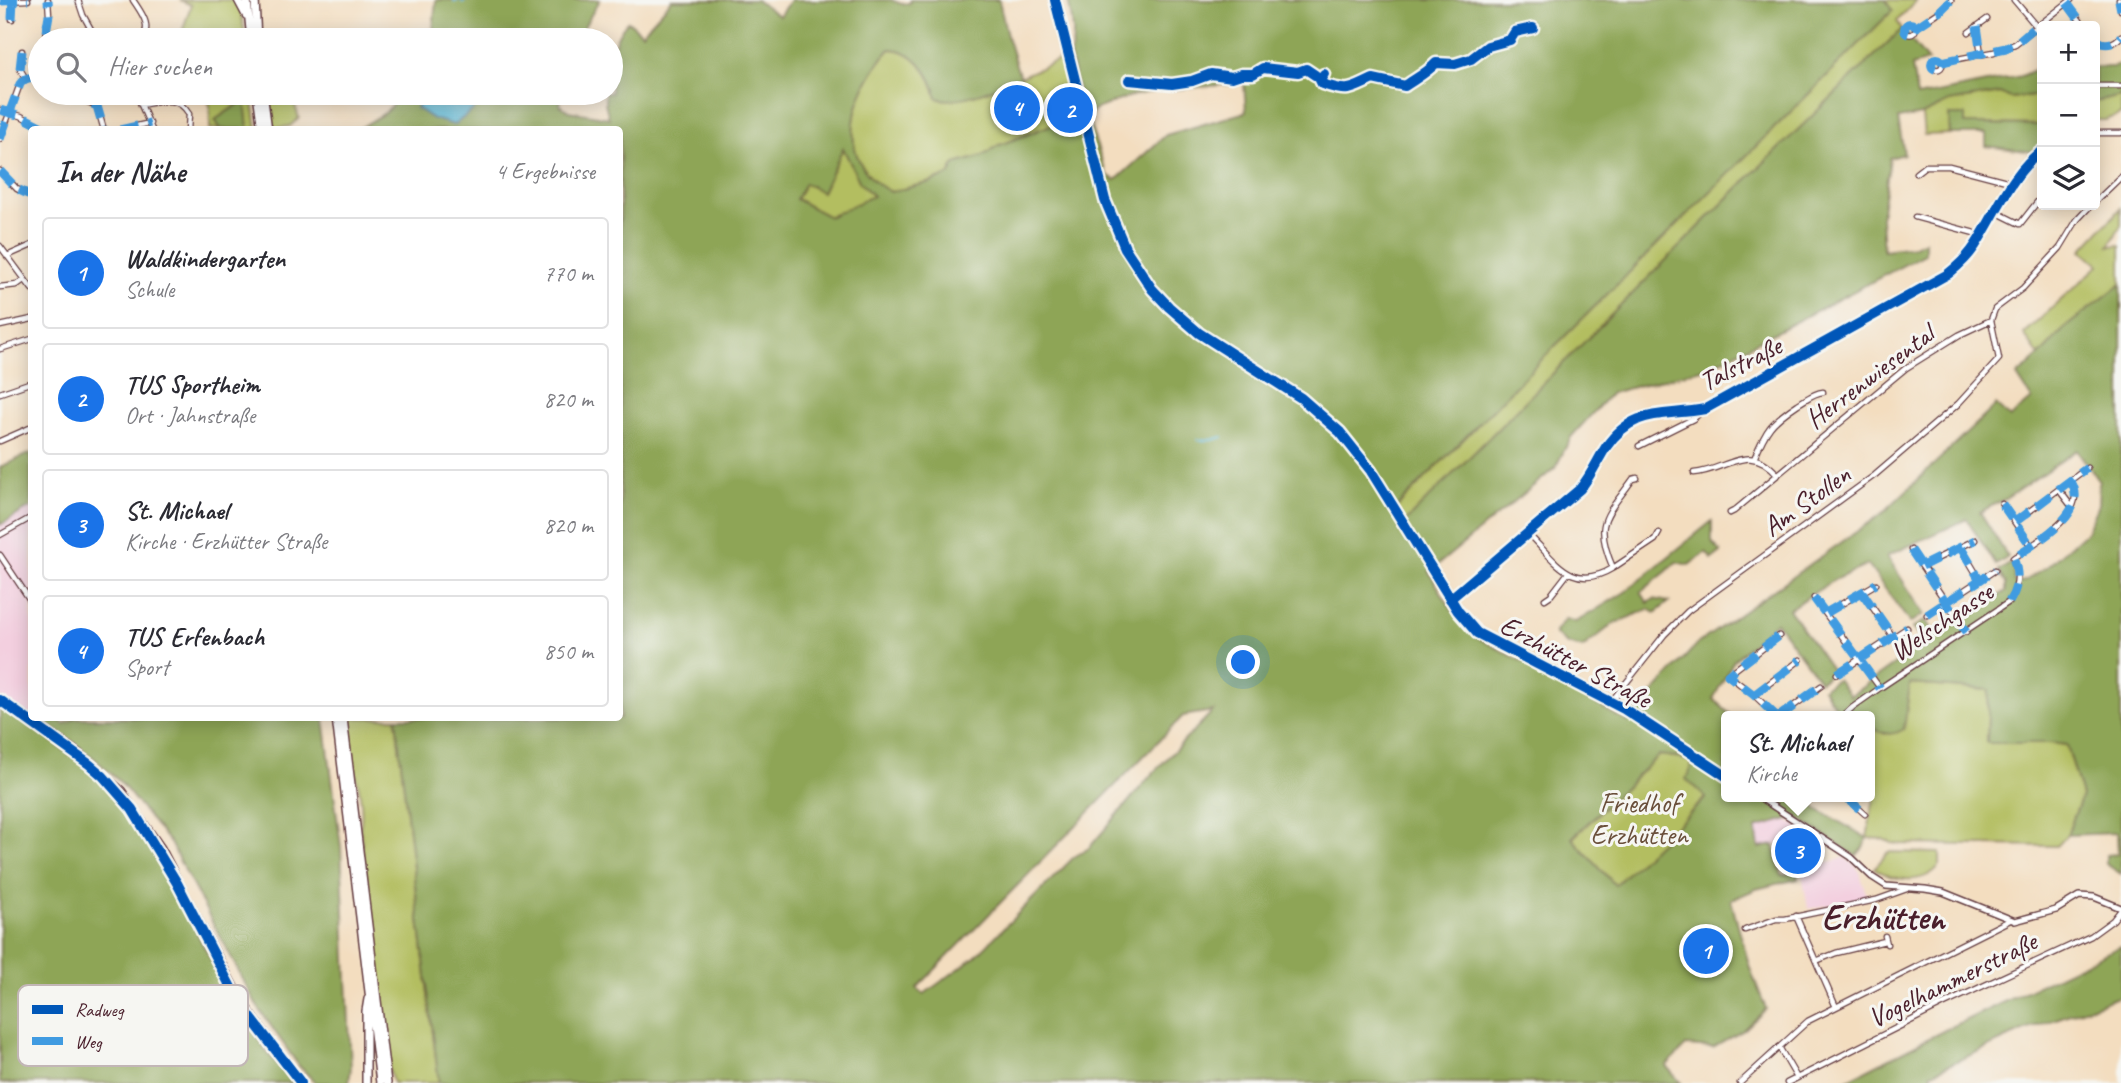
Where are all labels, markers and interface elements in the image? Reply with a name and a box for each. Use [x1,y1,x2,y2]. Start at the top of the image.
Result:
map controls [2037,21,2100,210]
button: + [2037,21,2100,84]
search box [28,28,623,105]
icon: search [52,48,90,86]
text: Hier suchen [108,50,212,83]
pin: 4 [994,82,1040,134]
pin: 2 [1047,84,1093,136]
button: − [2037,84,2100,147]
button: layers [2037,147,2100,210]
text: In der Nähe [56,153,185,191]
text: 4 Ergebnisse [495,157,595,186]
text: Waldkindergarten [125,242,285,275]
text: 1 [76,259,86,288]
text: 770 m [544,259,593,288]
text: Schule [125,275,174,304]
street label: Herrenwiesental [1798,313,1945,436]
street label: Talstraße [1693,327,1789,399]
text: TUS Sportheim [125,368,260,401]
text: 2 [76,385,86,414]
text: 820 m [544,385,593,414]
text: Ort · Jahnstraße [125,401,255,430]
street label: Am Stollen [1755,456,1858,544]
text: St. Michael [125,494,228,527]
text: 3 [76,511,86,540]
text: 820 m [544,511,593,540]
text: Kirche · Erzhütter Straße [125,527,327,556]
street label: Welschgasse [1883,573,2001,669]
street label: Erzhütter Straße [1494,607,1659,717]
text: TUS Erfenbach [125,620,264,653]
text: 4 [76,637,86,666]
text: 850 m [544,637,593,666]
your location [1226,645,1260,679]
text: Sport [125,653,169,682]
popup [1721,711,1875,802]
text: St. Michael [1746,726,1850,759]
text: Kirche [1746,759,1797,788]
park label: Friedhof Erzhütten [1590,785,1689,852]
pin: 3 [1775,825,1821,877]
district label: Erzhütten [1822,895,1946,940]
street label: Vogelhammerstraße [1862,923,2044,1035]
pin: 1 [1683,925,1729,977]
legend [18,985,248,1066]
text: Radweg [75,998,125,1022]
text: Weg [75,1030,103,1054]

